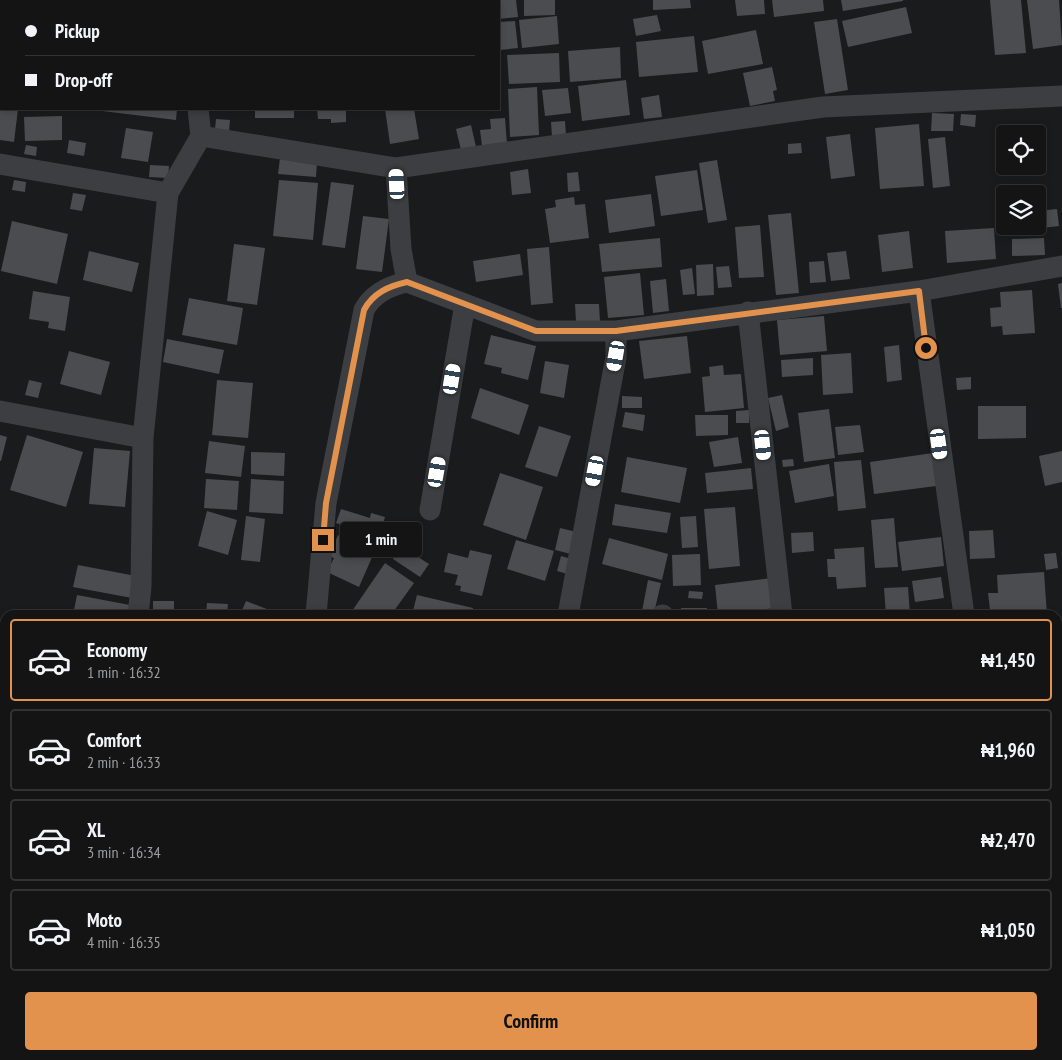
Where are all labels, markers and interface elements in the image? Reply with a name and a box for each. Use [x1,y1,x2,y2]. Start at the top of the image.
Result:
text: Pickup [55,19,100,43]
text: Drop-off [55,68,112,92]
map controls [996,125,1046,235]
button: locate [996,125,1046,175]
car [388,169,405,199]
button: layers [996,185,1046,235]
route start [915,337,937,359]
car [606,340,625,372]
car [442,363,461,395]
car [929,428,948,460]
car [753,429,772,461]
car [584,455,605,487]
car [427,456,446,488]
callout: 1 min [340,522,423,558]
route end [312,529,334,551]
text: 1 min [365,529,397,549]
icon: car [27,638,72,683]
text: Economy [87,638,147,662]
text: ₦1,450 [981,648,1035,672]
text: 1 min · 16:32 [87,662,161,682]
icon: car [27,728,72,773]
text: Comfort [87,728,141,752]
text: ₦1,960 [981,738,1035,762]
text: 2 min · 16:33 [87,752,161,772]
icon: car [27,818,72,863]
text: XL [87,818,105,842]
text: ₦2,470 [981,828,1035,852]
text: 3 min · 16:34 [87,842,161,862]
icon: car [27,908,72,953]
text: Moto [87,908,122,932]
text: ₦1,050 [981,918,1035,942]
text: 4 min · 16:35 [87,932,161,952]
button: Confirm [25,992,1037,1050]

